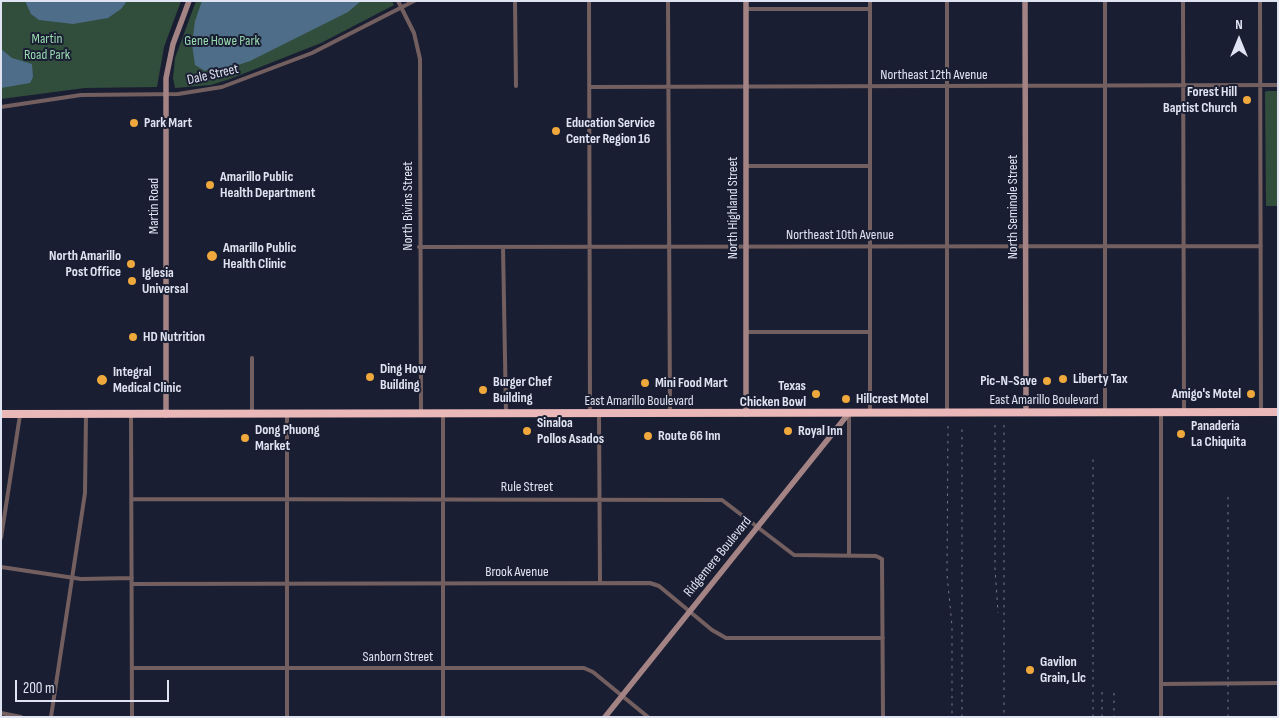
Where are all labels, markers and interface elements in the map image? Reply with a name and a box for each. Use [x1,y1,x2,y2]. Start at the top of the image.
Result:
north arrow [1214,15,1264,65]
text: N [1235,16,1243,33]
park label: Martin Road Park [24,31,70,64]
park label: Gene Howe Park [184,33,260,49]
street label: Dale Street [186,61,240,89]
street label: Northeast 12th Avenue [880,67,988,83]
place label: Forest Hill Baptist Church [1163,84,1237,116]
marker: Forest Hill Baptist Church [1241,94,1253,106]
place label: Park Mart [144,115,192,131]
place label: Education Service Center Region 16 [566,115,655,148]
marker: Park Mart [128,117,140,129]
marker: Education Service Center Region 16 [550,125,562,137]
street label: North Seminole Street [1005,155,1021,259]
street label: North Highland Street [725,157,741,259]
street label: North Bivins Street [400,161,416,251]
place label: Amarillo Public Health Department [220,169,315,202]
street label: Martin Road [146,178,162,234]
marker: Amarillo Public Health Department [204,179,216,191]
street label: Northeast 10th Avenue [786,227,894,243]
place label: Amarillo Public Health Clinic [223,240,296,272]
place label: North Amarillo Post Office [49,248,121,280]
marker: Amarillo Public Health Clinic [205,249,219,263]
marker: North Amarillo Post Office [125,258,137,270]
place label: Iglesia Universal [142,265,188,298]
marker: Iglesia Universal [126,275,138,287]
place label: HD Nutrition [143,329,205,345]
marker: HD Nutrition [127,331,139,343]
place label: Ding How Building [380,361,426,394]
place label: Integral Medical Clinic [113,364,181,397]
marker: Ding How Building [364,371,376,383]
place label: Liberty Tax [1073,371,1127,387]
marker: Integral Medical Clinic [95,373,109,387]
place label: Pic-N-Save [980,373,1037,389]
marker: Liberty Tax [1057,373,1069,385]
place label: Burger Chef Building [493,374,552,407]
place label: Mini Food Mart [655,375,728,391]
marker: Pic-N-Save [1041,375,1053,387]
marker: Mini Food Mart [639,377,651,389]
place label: Texas Chicken Bowl [740,378,806,411]
marker: Burger Chef Building [477,384,489,396]
place label: Amigo's Motel [1172,386,1241,402]
marker: Texas Chicken Bowl [810,388,822,400]
marker: Amigo's Motel [1245,388,1257,400]
place label: Hillcrest Motel [856,391,928,407]
street label: East Amarillo Boulevard [989,392,1099,408]
street label: East Amarillo Boulevard [584,393,694,409]
marker: Hillcrest Motel [840,393,852,405]
place label: Sinaloa Pollos Asados [537,415,604,448]
place label: Panaderia La Chiquita [1191,418,1246,451]
place label: Dong Phuong Market [255,422,320,454]
place label: Royal Inn [798,423,843,439]
marker: Sinaloa Pollos Asados [521,425,533,437]
marker: Royal Inn [782,425,794,437]
place label: Route 66 Inn [658,428,721,444]
marker: Panaderia La Chiquita [1175,428,1187,440]
marker: Route 66 Inn [642,430,654,442]
marker: Dong Phuong Market [239,432,251,444]
street label: Rule Street [501,479,553,495]
street label: Ridgemere Boulevard [680,513,756,601]
street label: Brook Avenue [485,564,549,580]
street label: Sanborn Street [363,649,433,665]
place label: Gavilon Grain, Llc [1040,654,1086,686]
marker: Gavilon Grain, Llc [1024,664,1036,676]
scale bar [18,670,171,702]
text: 200 m [23,679,55,698]

